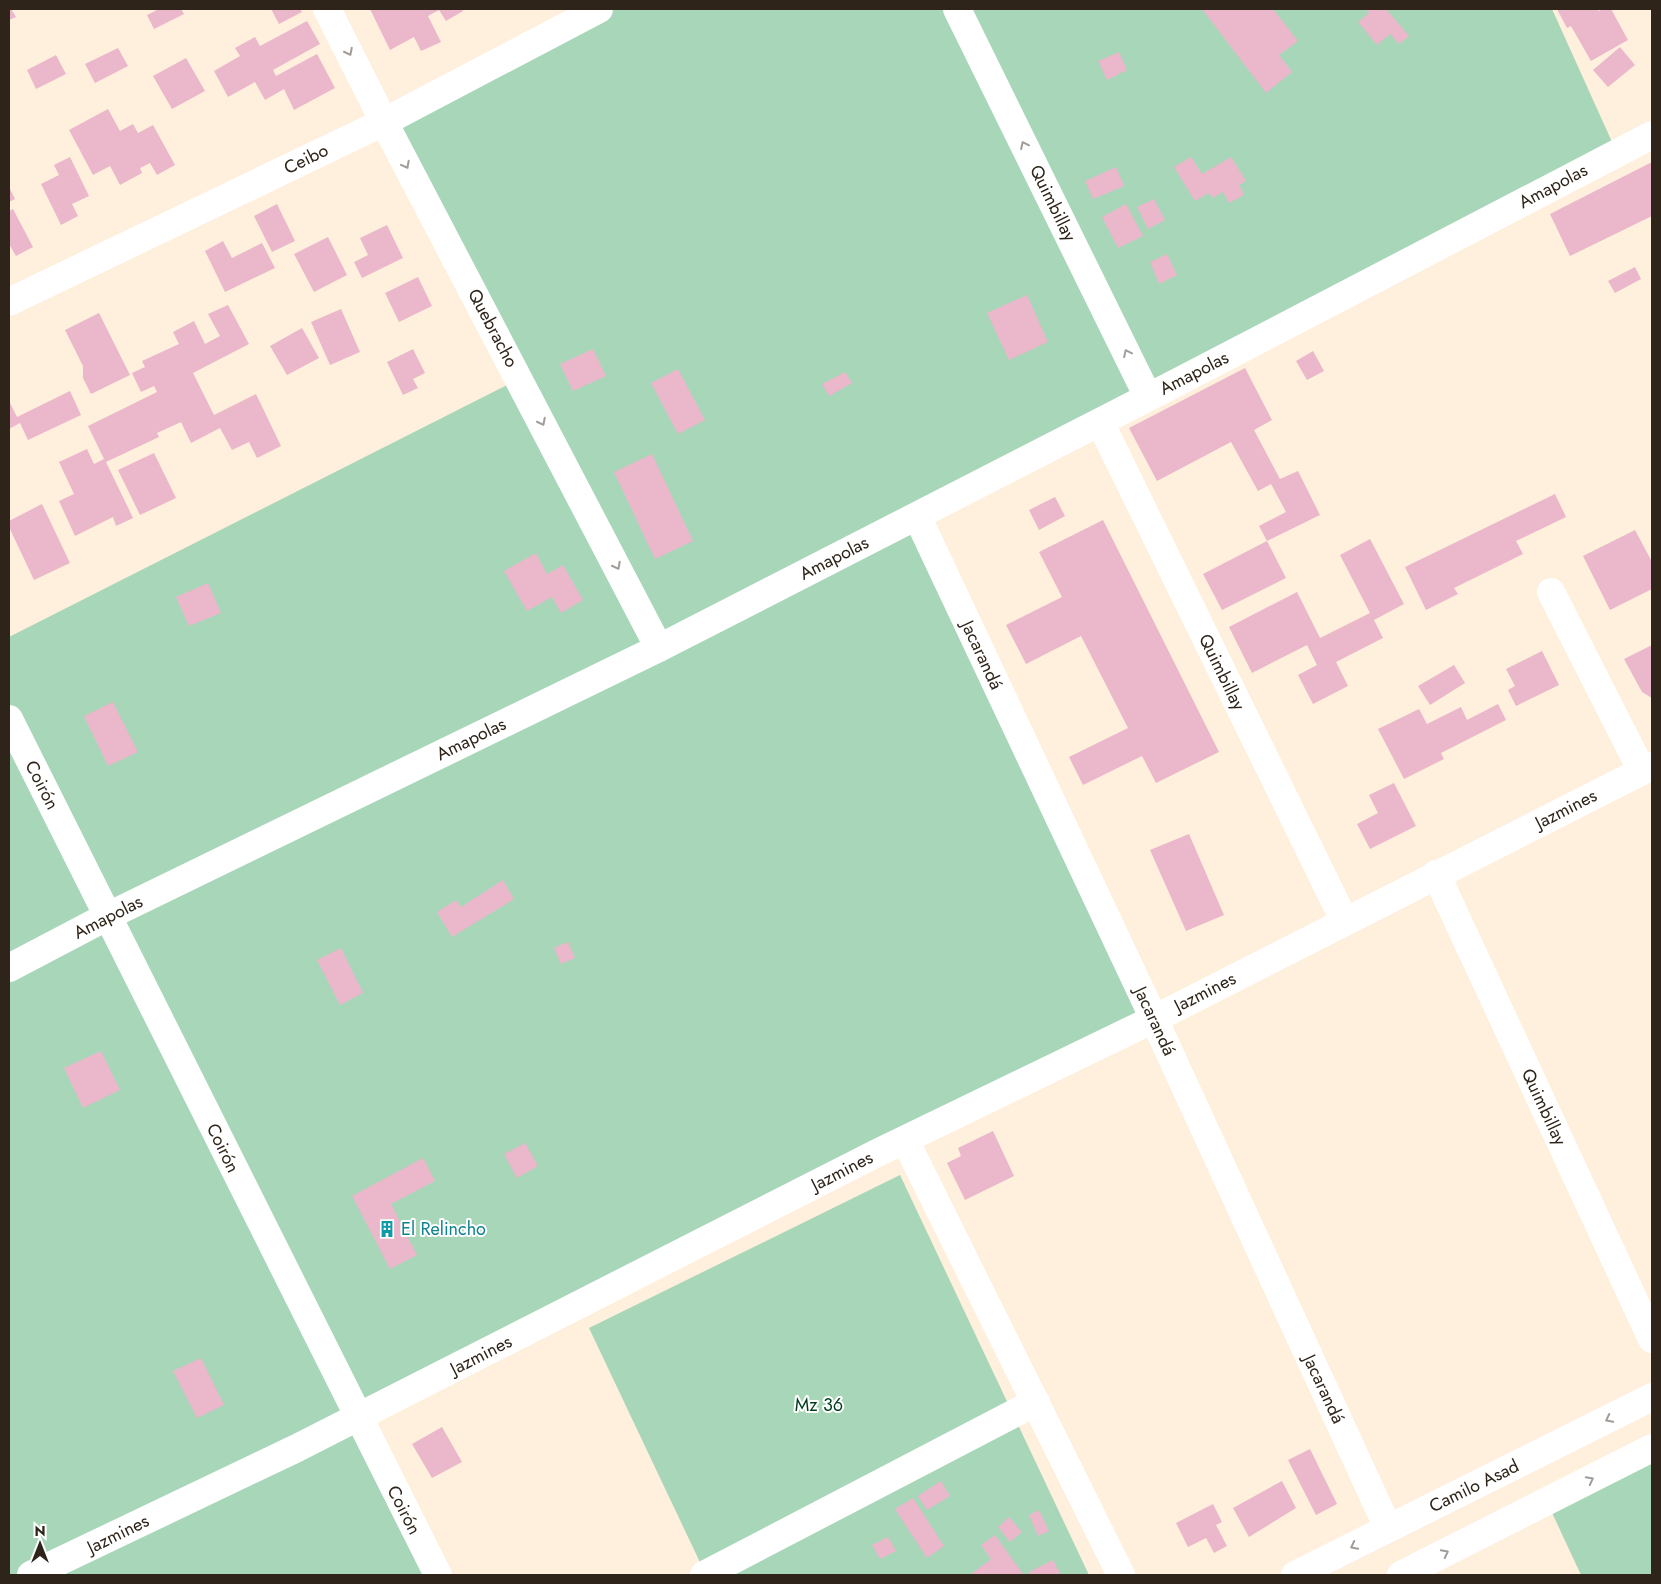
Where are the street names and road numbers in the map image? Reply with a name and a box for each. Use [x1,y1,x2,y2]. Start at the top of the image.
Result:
street label: Ceibo [279,137,333,181]
street label: Amapolas [1514,157,1592,215]
street label: Quimbillay [1023,160,1083,246]
street label: Quebracho [461,284,525,372]
street label: Amapolas [1155,344,1233,402]
street label: Amapolas [795,529,873,587]
street label: Jacarandá [954,614,1009,694]
street label: Quimbillay [1192,629,1252,715]
street label: Amapolas [432,711,510,767]
street label: Coirón [19,756,65,814]
street label: Jazmines [1529,782,1601,836]
street label: Amapolas [69,888,147,946]
street label: Jazmines [1168,965,1240,1019]
street label: Jacarandá [1127,980,1182,1060]
street label: Quimbillay [1515,1064,1573,1150]
street label: Coirón [200,1119,246,1177]
street label: Jazmines [805,1144,877,1198]
street label: Jazmines [444,1328,516,1382]
street label: Jacarandá [1296,1348,1351,1428]
street label: Camilo Asad [1425,1453,1523,1519]
street label: Coirón [381,1481,427,1539]
street label: Jazmines [81,1508,153,1561]

